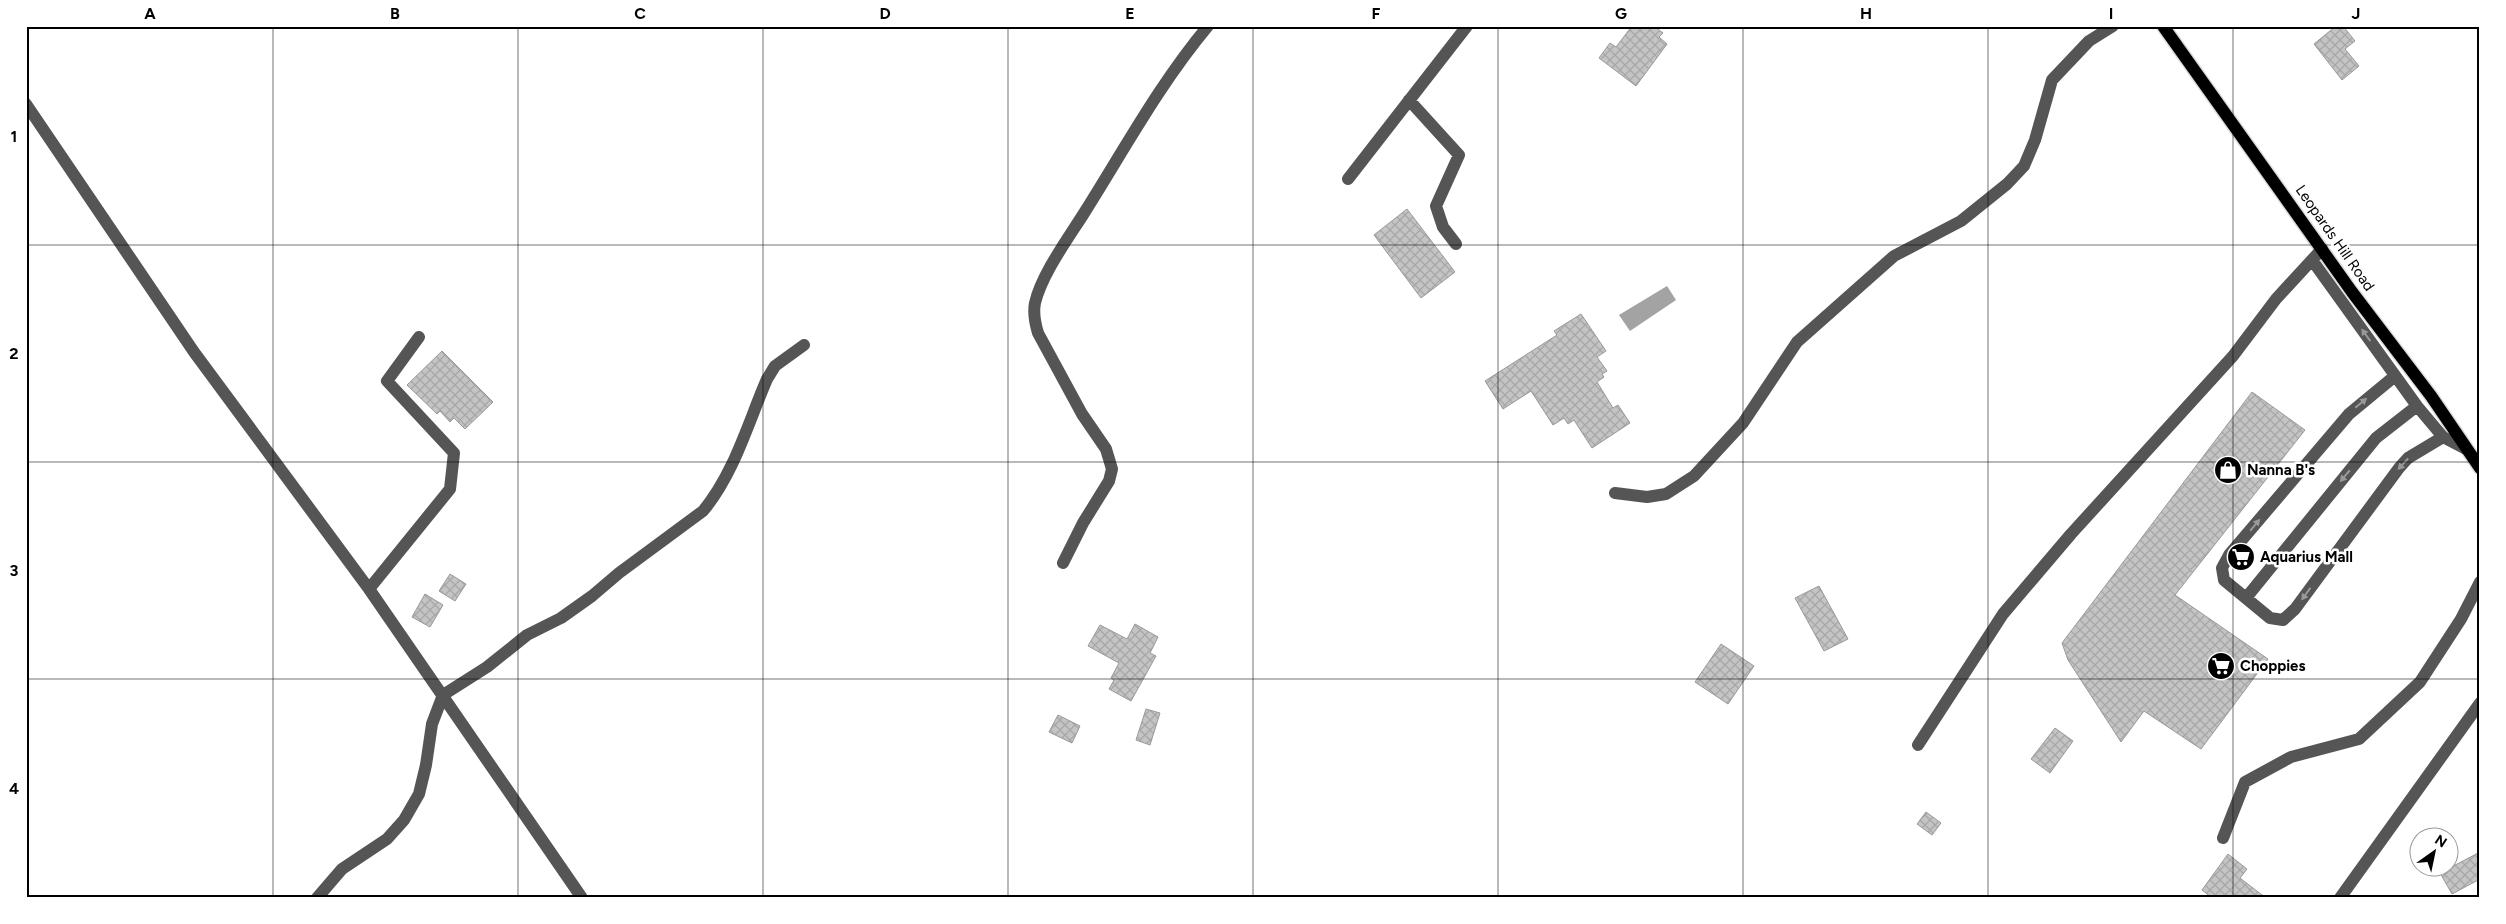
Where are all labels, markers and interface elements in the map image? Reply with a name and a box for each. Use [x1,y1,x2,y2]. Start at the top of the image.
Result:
text: A [144,4,156,23]
text: B [390,4,400,23]
text: C [634,4,646,23]
text: D [879,4,891,23]
text: E [1125,4,1135,23]
text: F [1372,4,1381,23]
text: G [1615,4,1627,23]
text: H [1860,4,1872,23]
text: I [2109,4,2113,23]
text: J [2352,4,2360,23]
text: 1 [11,127,17,146]
street label: Leopards Hill Road [2292,182,2378,294]
one-way arrow [2361,328,2371,342]
text: 2 [9,344,19,363]
one-way arrow [2355,397,2368,408]
shop icon: Nanna B's [2213,455,2243,485]
one-way arrow [2397,458,2409,470]
place label: Nanna B's [2247,461,2315,479]
one-way arrow [2340,469,2351,482]
one-way arrow [2249,519,2260,532]
supermarket icon: Aquarius Mall [2226,542,2256,572]
place label: Aquarius Mall [2260,548,2353,566]
text: 3 [10,561,19,580]
one-way arrow [2301,588,2311,601]
supermarket icon: Choppies [2206,651,2236,681]
place label: Choppies [2240,657,2305,675]
text: 4 [9,779,19,798]
north arrow [2408,826,2458,876]
text: N [2432,831,2450,852]

